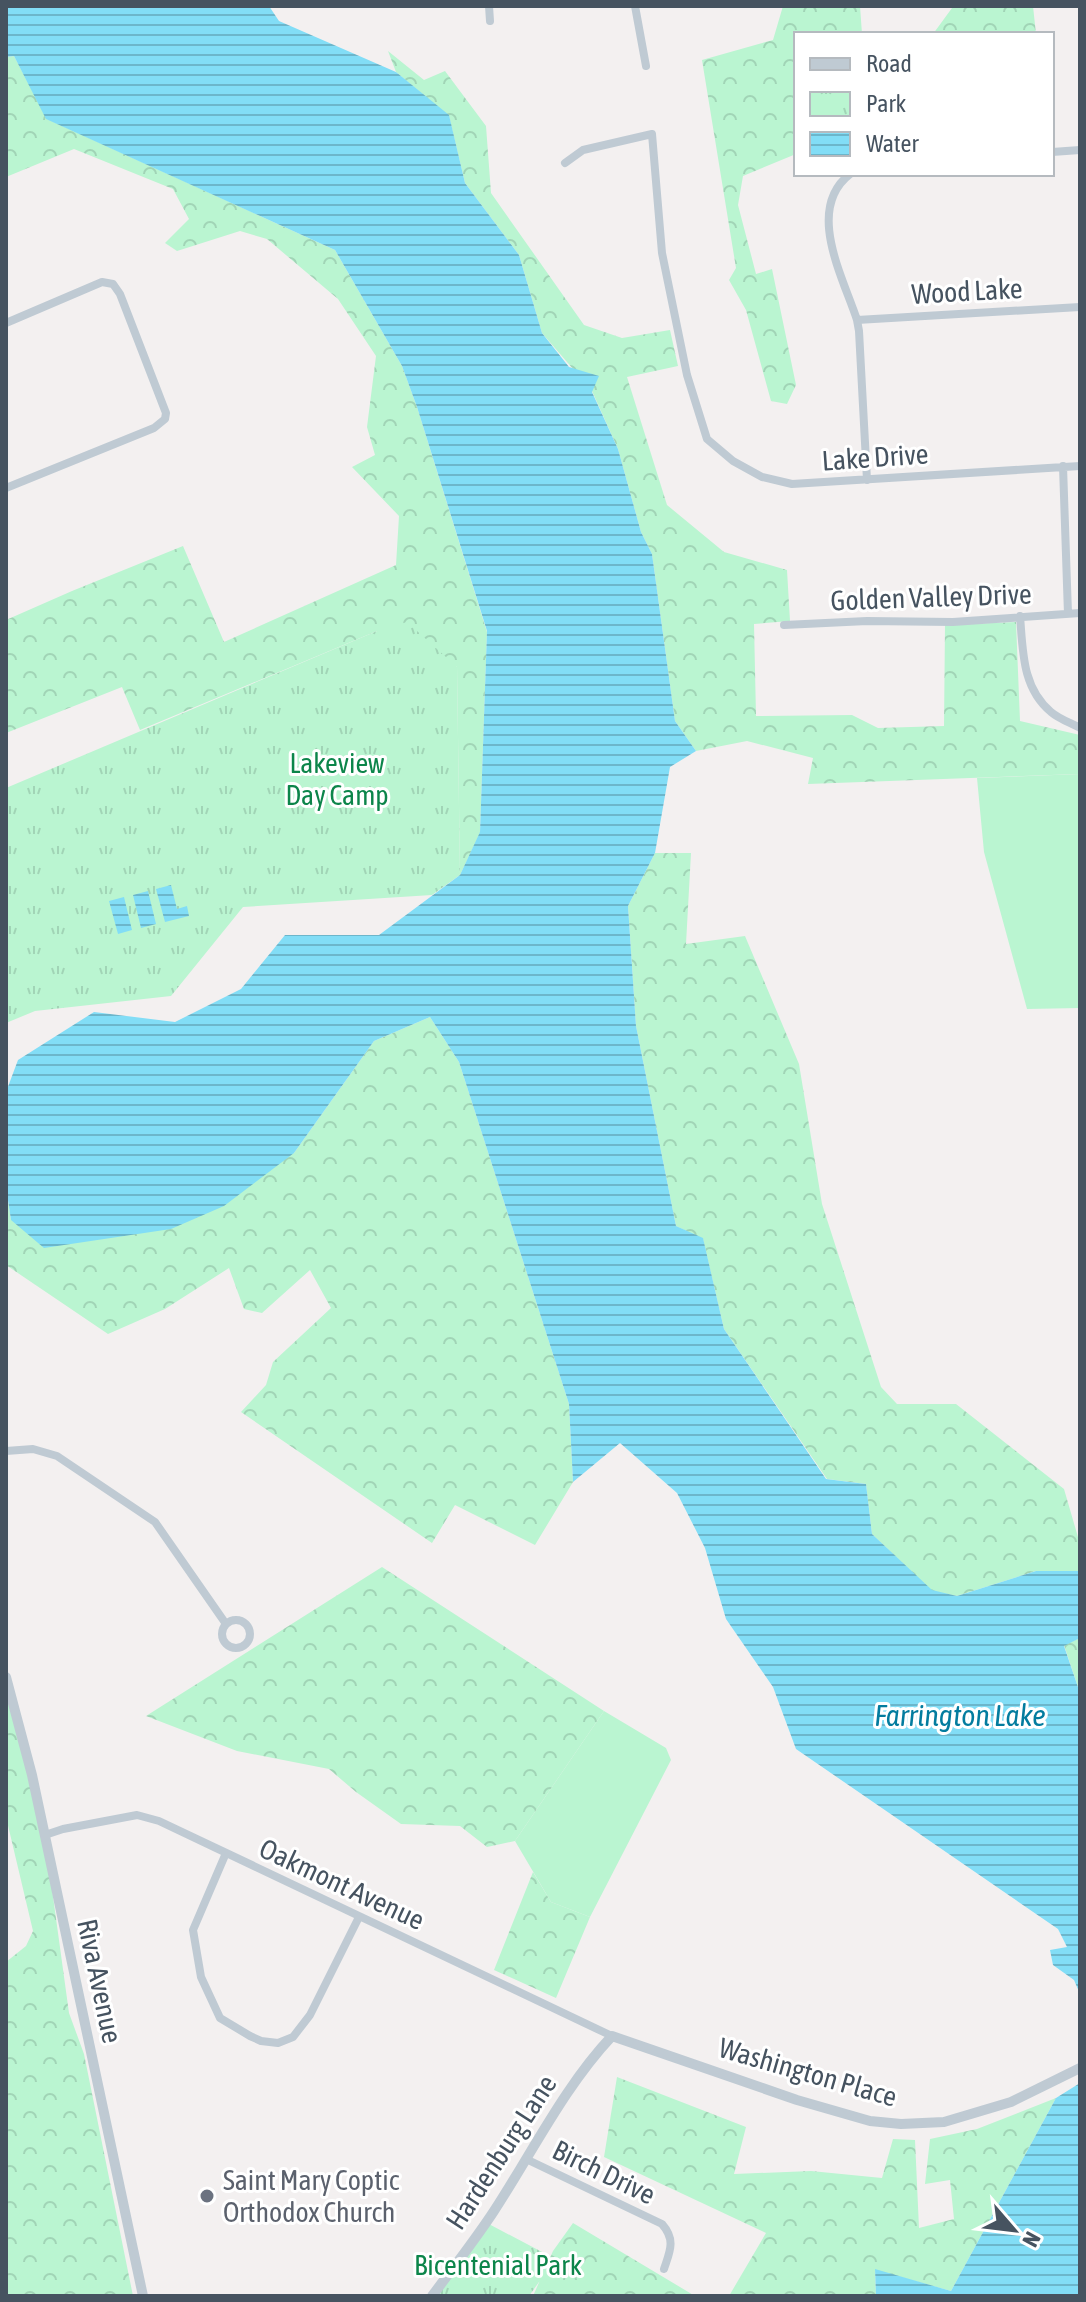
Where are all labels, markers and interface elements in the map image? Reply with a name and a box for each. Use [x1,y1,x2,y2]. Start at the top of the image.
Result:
legend [794,32,1054,176]
text: Road [866,50,912,77]
text: Park [866,90,907,117]
text: Water [866,130,919,157]
street label: Wood Lake [911,272,1023,310]
street label: Lake Drive [821,437,929,477]
street label: Golden Valley Drive [830,577,1032,617]
park label: Lakeview Day Camp [285,747,389,811]
water label: Farrington Lake [874,1698,1046,1732]
street label: Oakmont Avenue [255,1832,429,1936]
street label: Riva Avenue [71,1916,129,2046]
street label: Washington Place [715,2031,901,2113]
street label: Hardenburg Lane [439,2069,563,2235]
street label: Birch Drive [548,2133,660,2211]
place label: Saint Mary Coptic Orthodox Church [223,2164,400,2228]
marker: Saint Mary Coptic Orthodox Church [198,2187,216,2205]
north arrow [974,2190,1054,2270]
text: N [1017,2228,1046,2251]
park label: Bicentenial Park [414,2249,582,2281]

